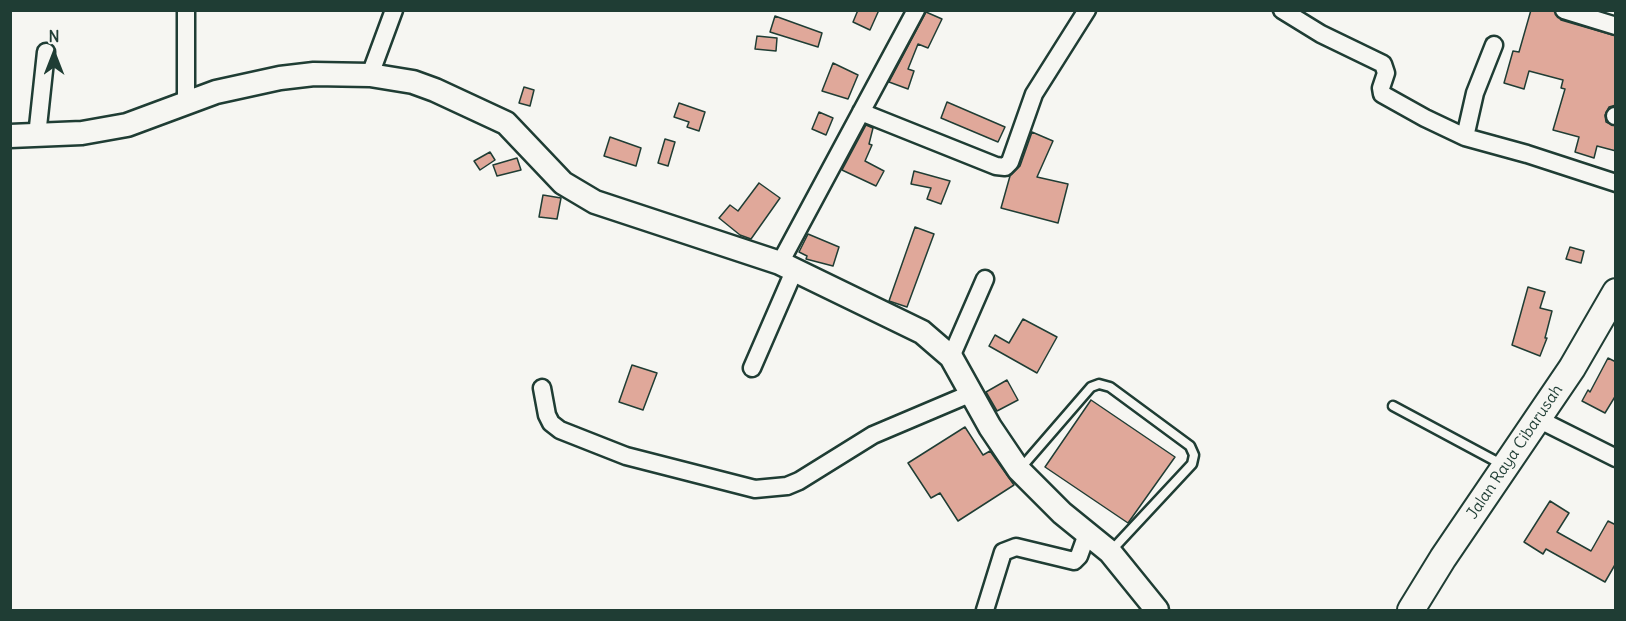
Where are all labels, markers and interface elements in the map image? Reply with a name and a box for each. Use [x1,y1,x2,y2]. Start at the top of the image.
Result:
north arrow [24,24,84,84]
text: N [48,26,60,46]
street label: Jalan Raya Cibarusah [1463,381,1567,523]

